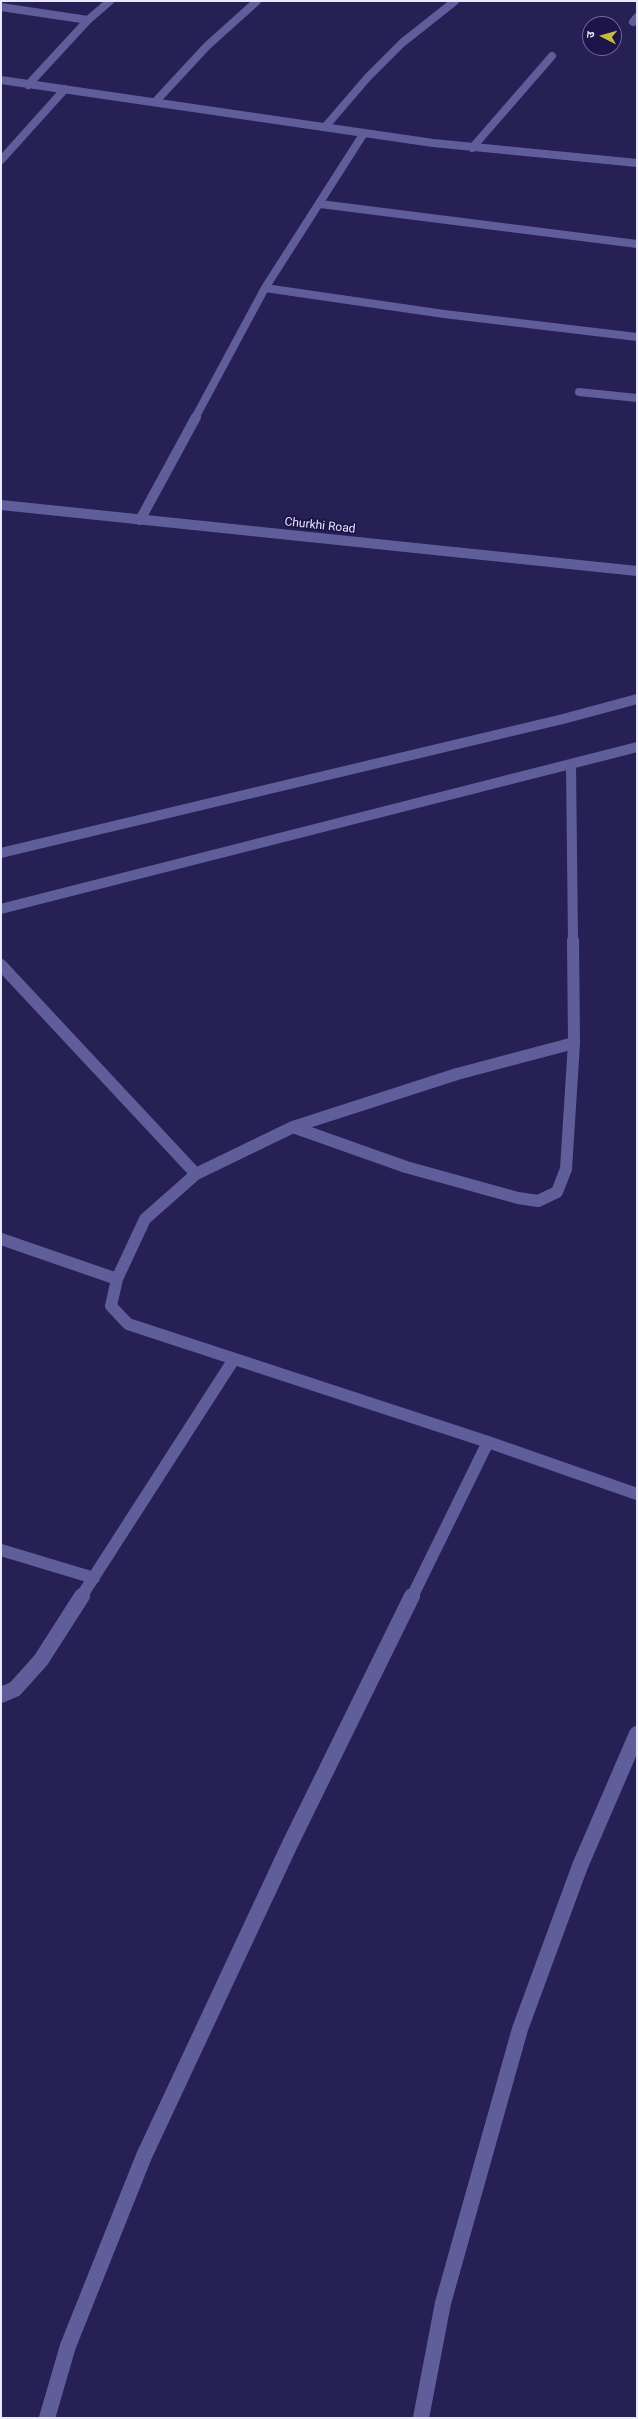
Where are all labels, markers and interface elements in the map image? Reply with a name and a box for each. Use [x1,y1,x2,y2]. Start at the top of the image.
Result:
north arrow [582,16,622,56]
text: उ [584,31,597,39]
street label: Churkhi Road [284,515,356,537]

